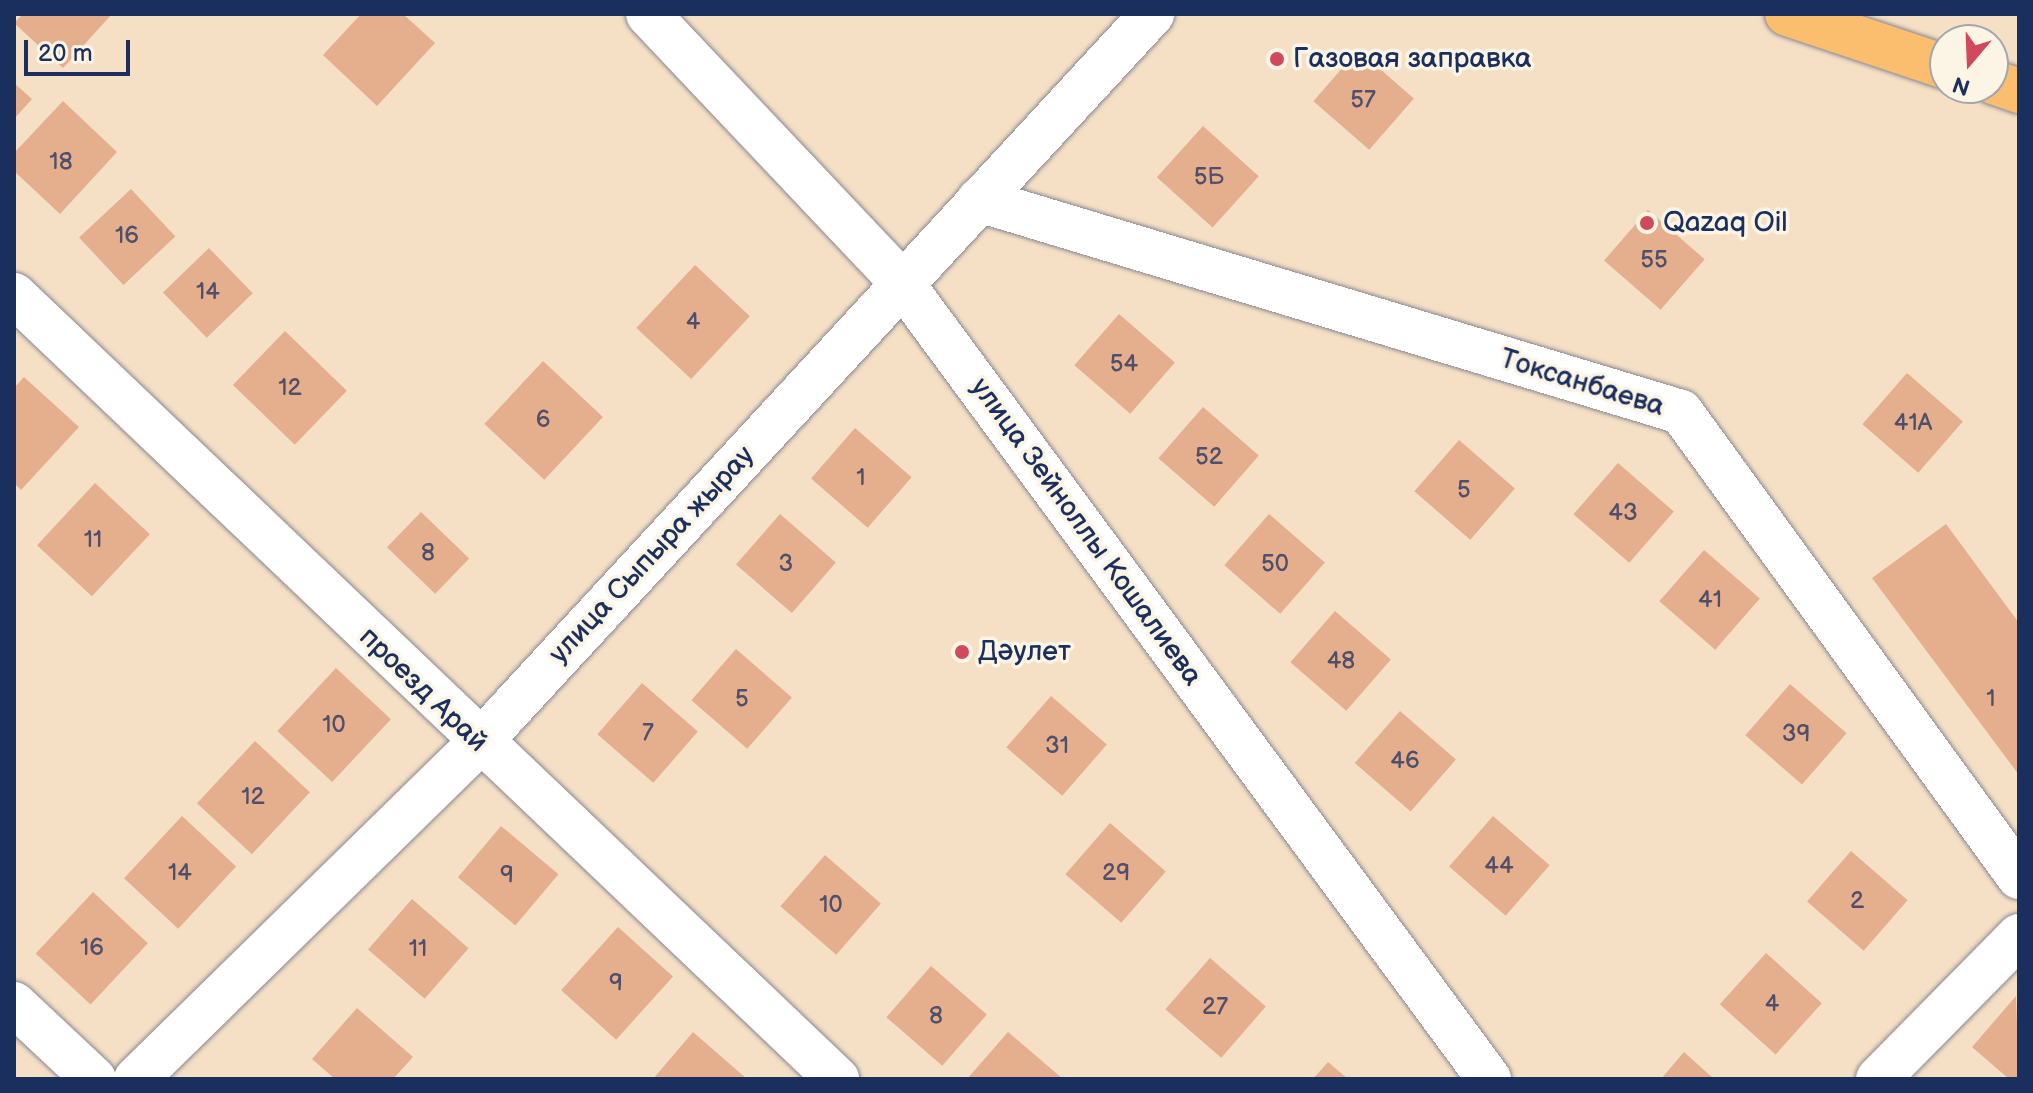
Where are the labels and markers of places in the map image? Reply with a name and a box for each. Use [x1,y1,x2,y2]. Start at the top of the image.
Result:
place label: Газовая заправка [1293,42,1532,76]
marker: Газовая заправка [1268,50,1286,68]
place label: Qazaq Oil [1663,206,1788,240]
marker: Qazaq Oil [1638,214,1656,232]
place label: Дәулет [978,635,1071,669]
marker: Дәулет [953,643,971,661]

